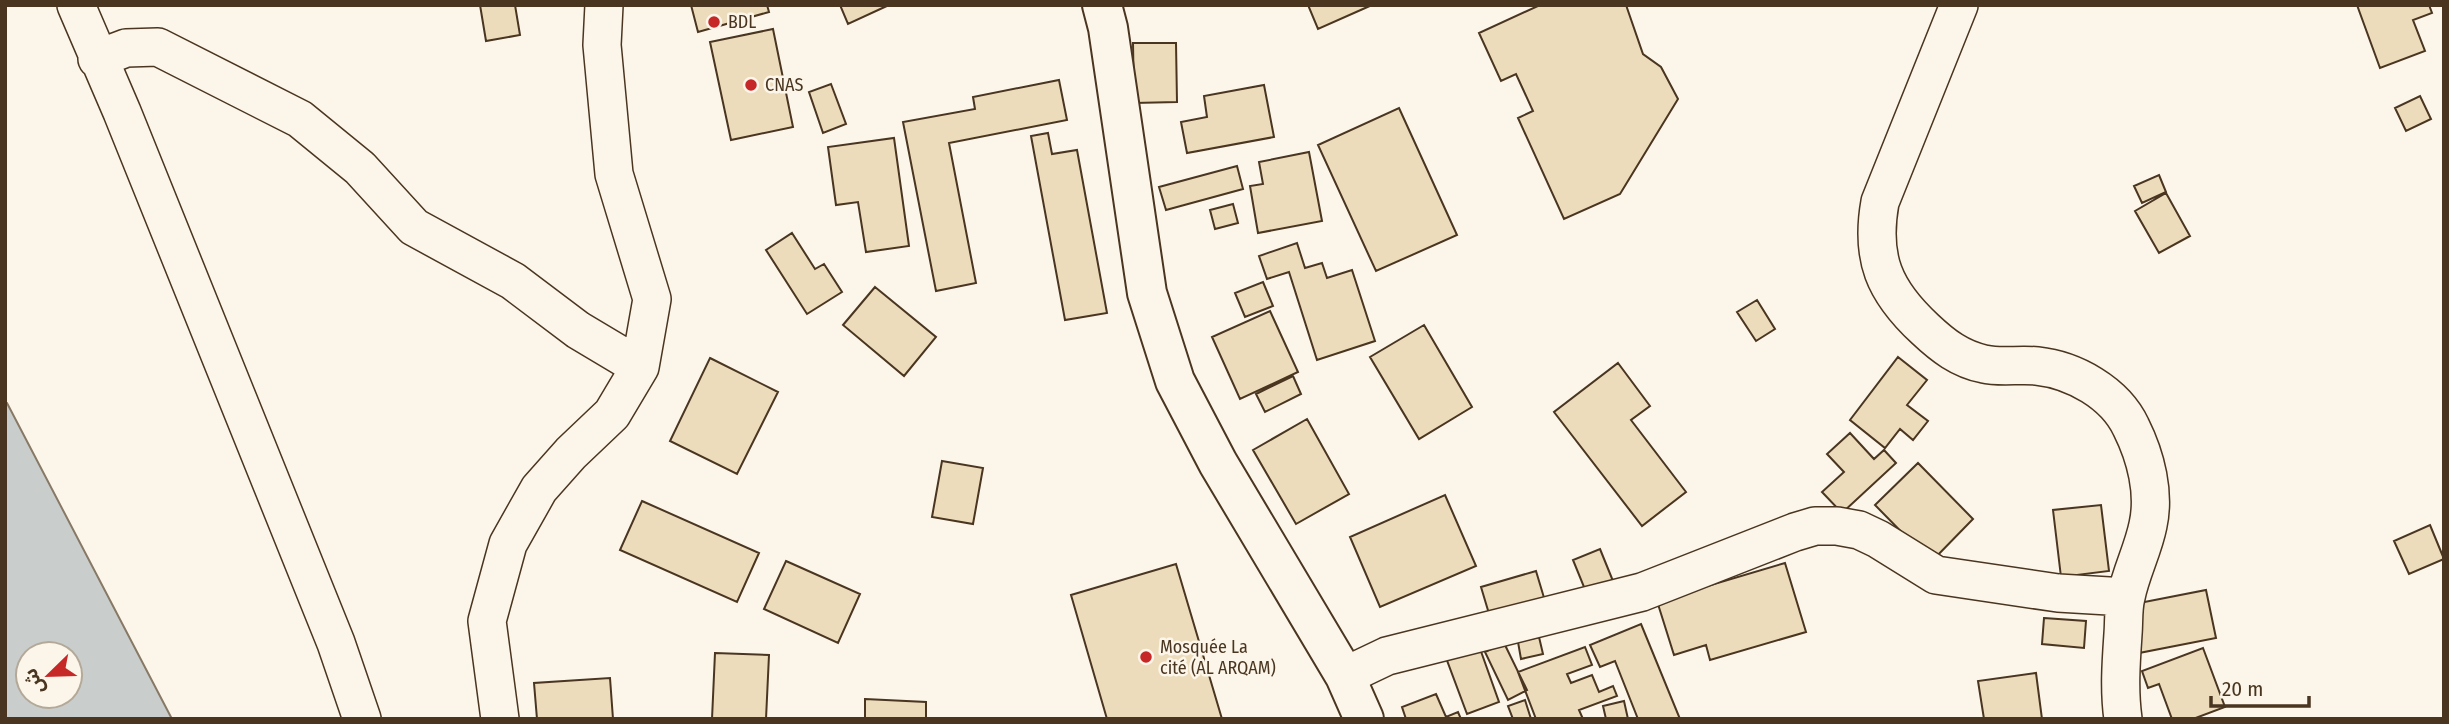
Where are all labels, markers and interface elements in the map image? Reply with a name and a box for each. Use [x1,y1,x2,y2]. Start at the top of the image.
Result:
place label: BDL [728,11,756,33]
marker: BDL [706,14,722,30]
place label: CNAS [765,74,804,96]
marker: CNAS [743,77,759,93]
place label: Mosquée La cité (AL ARQAM) [1160,636,1276,679]
north arrow [14,640,84,710]
marker: Mosquée La cité (AL ARQAM) [1138,649,1154,665]
scale bar [2211,664,2309,708]
text: ش [18,665,49,698]
text: 20 m [2222,676,2263,702]

